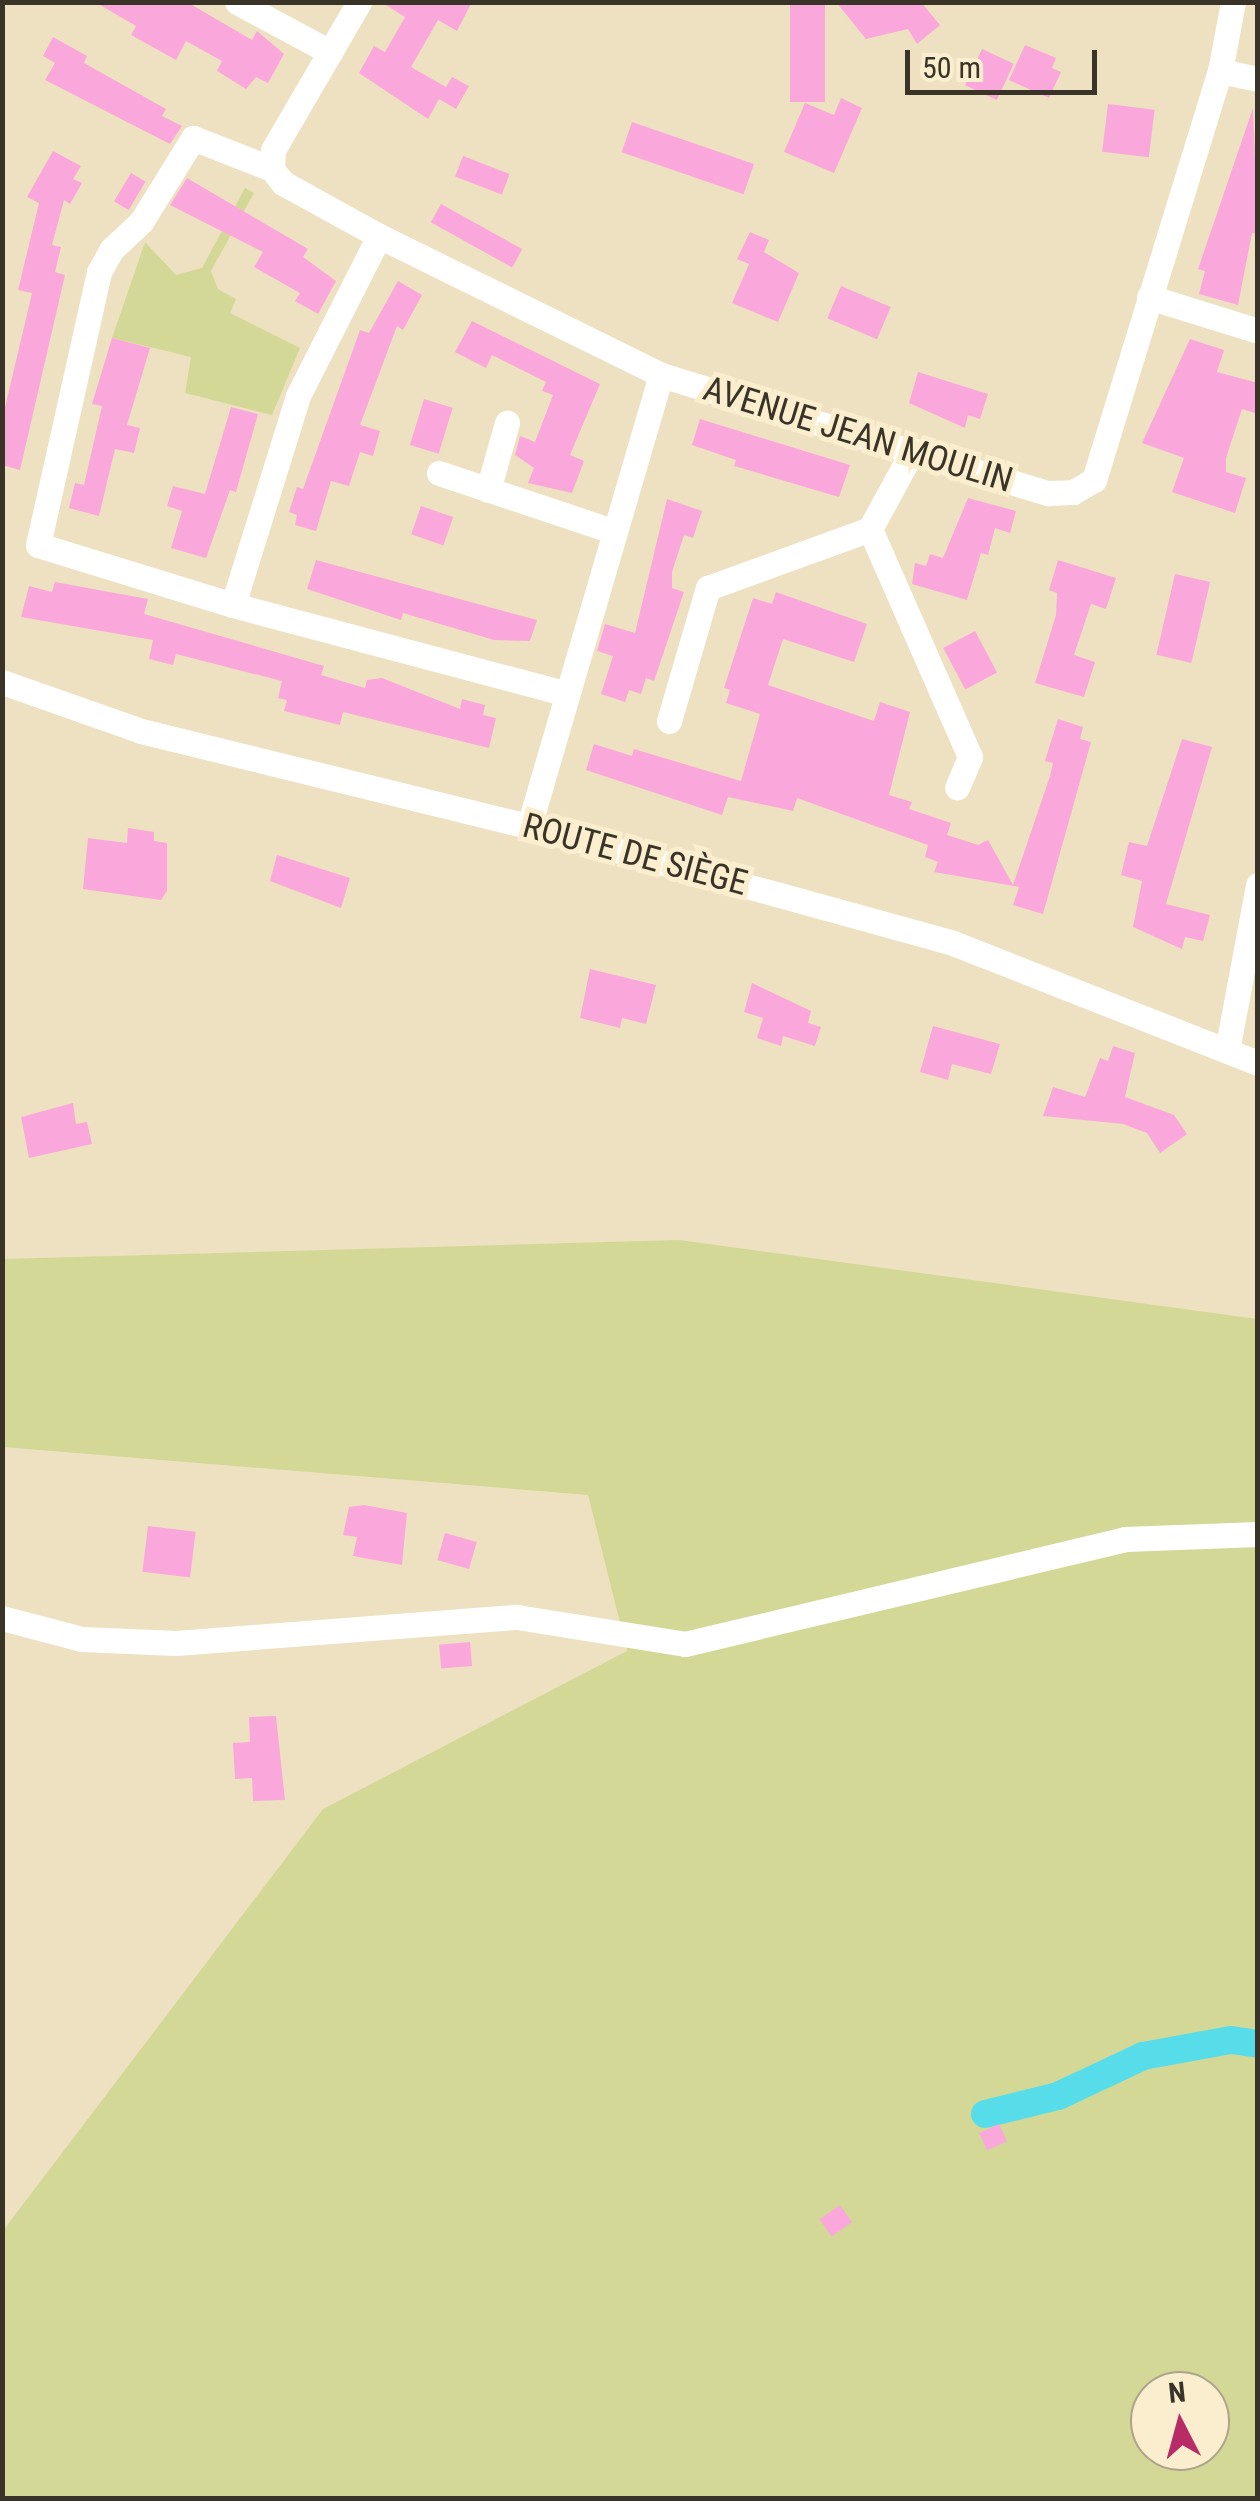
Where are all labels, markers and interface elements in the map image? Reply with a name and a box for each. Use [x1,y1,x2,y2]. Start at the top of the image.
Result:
scale bar [910,30,1102,92]
text: 50 m [922,50,981,85]
street label: AVENUE JEAN MOULIN [698,368,1018,502]
street label: ROUTE DE SIÈGE [518,805,752,905]
north arrow [1130,2371,1230,2471]
text: N [1167,2375,1187,2410]

